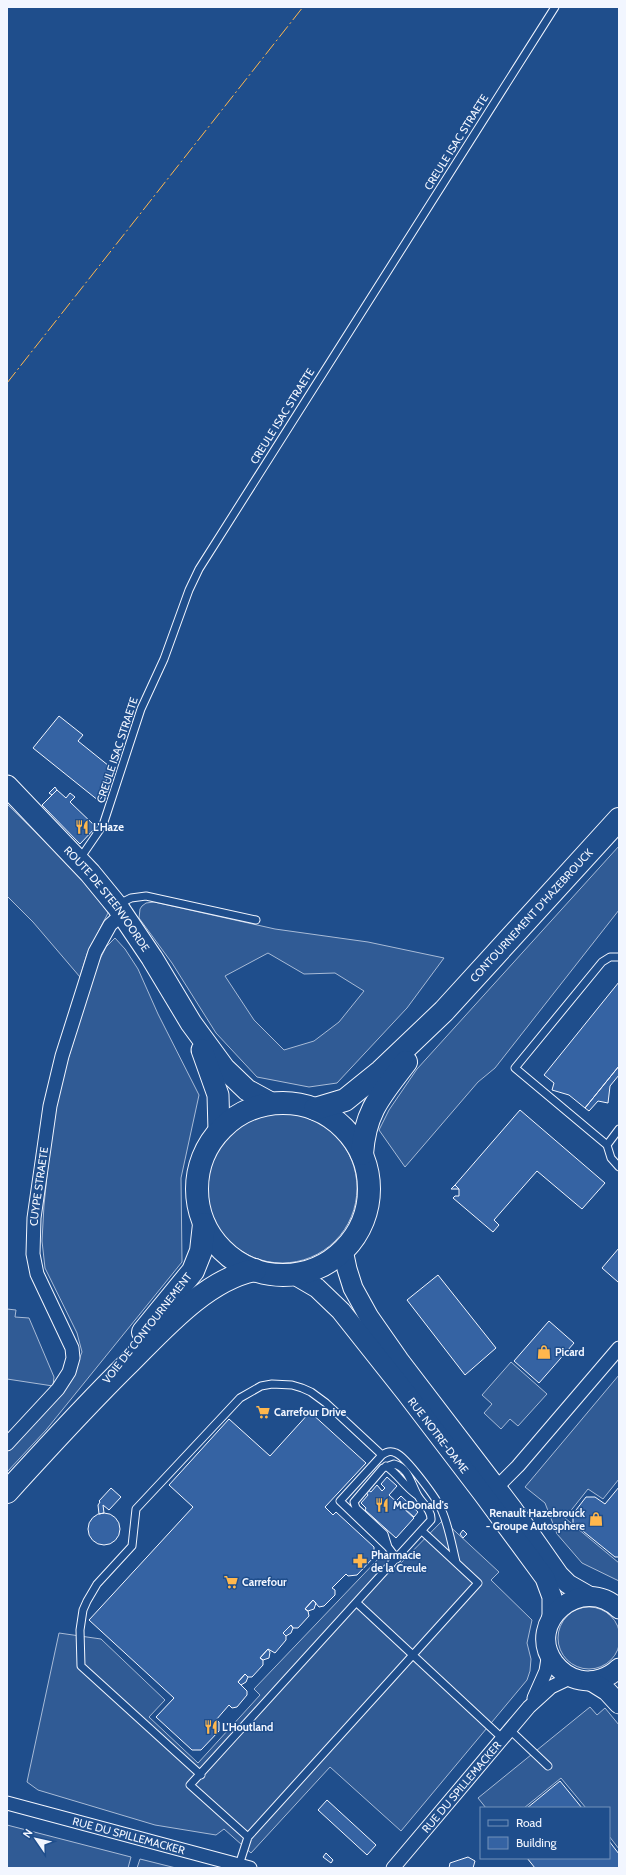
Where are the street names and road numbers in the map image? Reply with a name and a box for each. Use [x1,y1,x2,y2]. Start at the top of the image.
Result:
street label: CREULE ISAC STRAETE [421,91,491,193]
street label: CREULE ISAC STRAETE [247,365,317,467]
street label: CREULE ISAC STRAETE [93,695,141,805]
street label: ROUTE DE STEENVOORDE [61,843,153,954]
street label: CONTOURNEMENT D'HAZEBROUCK [467,845,596,985]
street label: CUYPE STRAETE [27,1146,51,1226]
street label: VOIE DE CONTOURNEMENT [99,1270,195,1386]
street label: RUE NOTRE-DAME [405,1395,472,1476]
street label: RUE DU SPILLEMACKER [419,1738,504,1836]
street label: RUE DU SPILLEMACKER [71,1814,187,1857]

